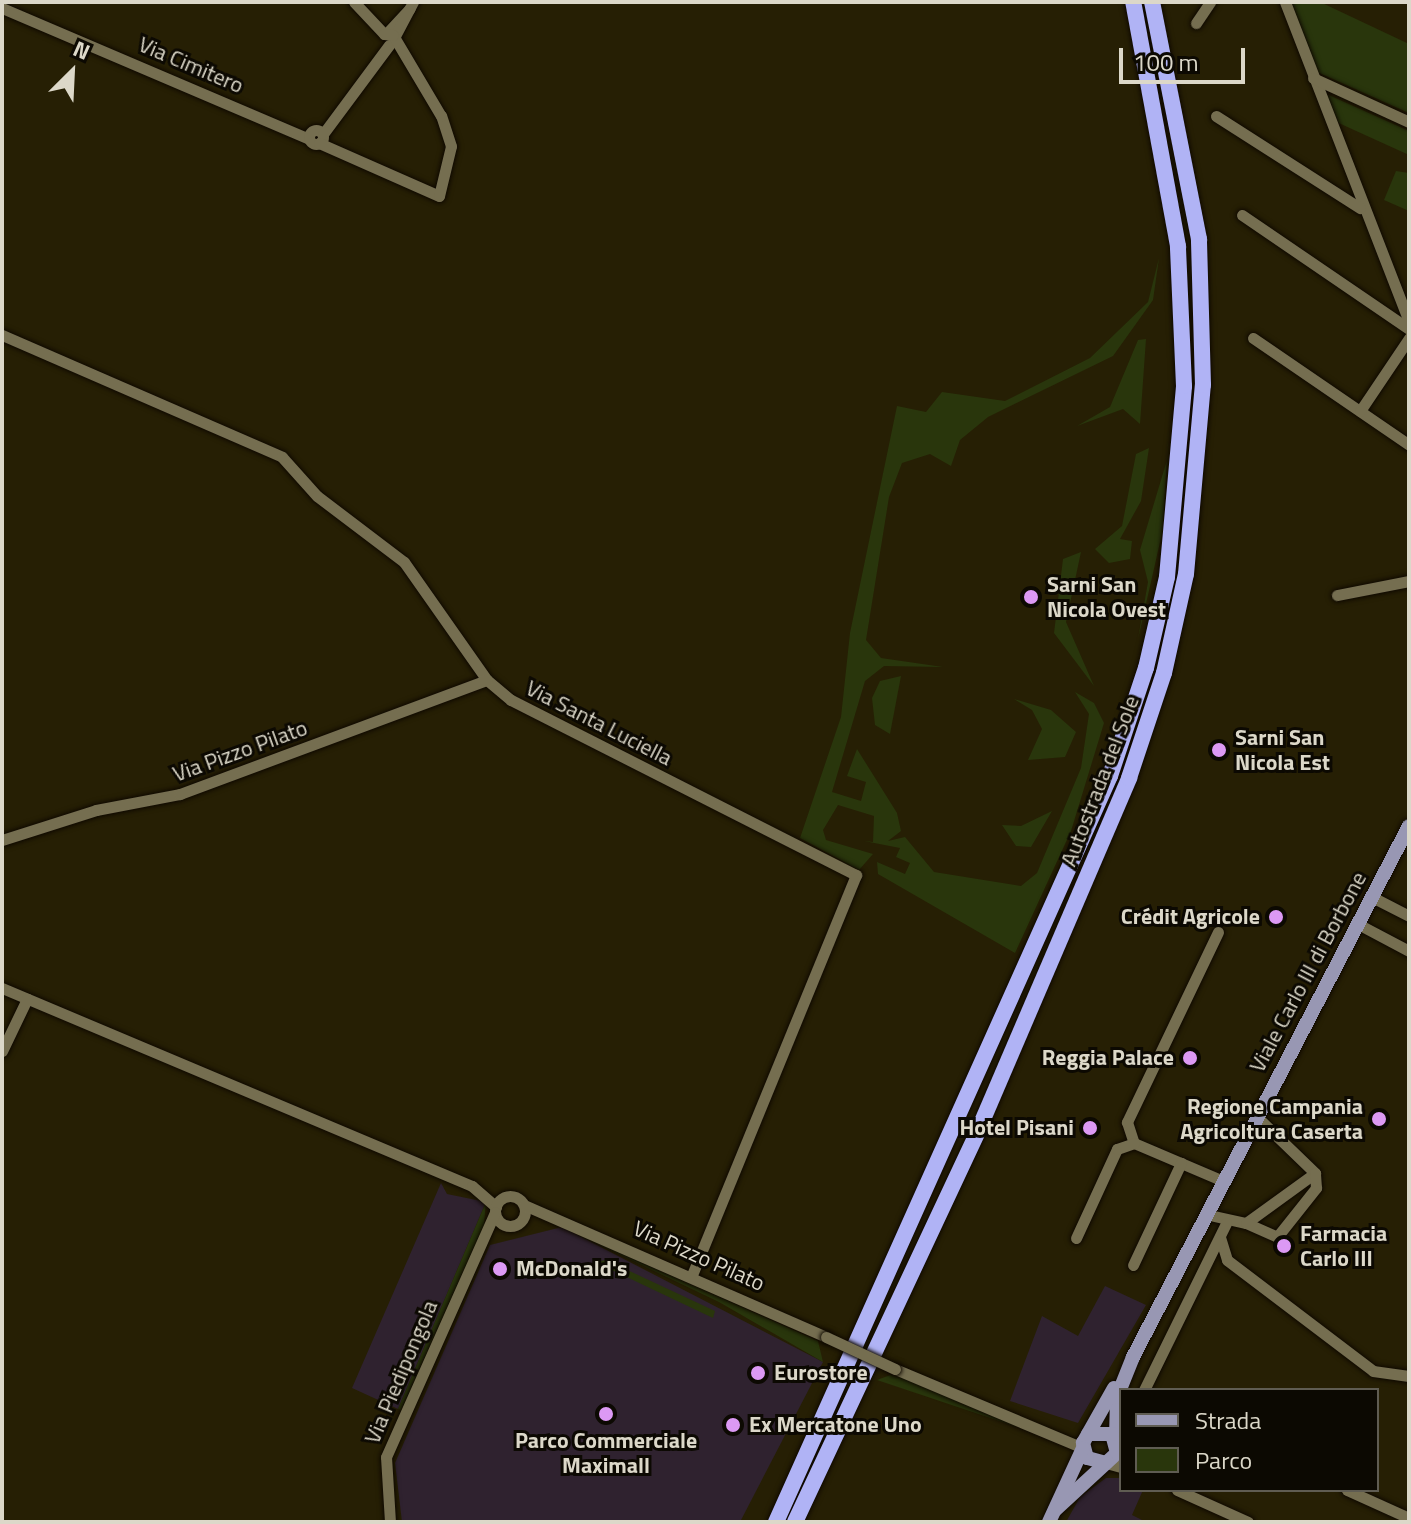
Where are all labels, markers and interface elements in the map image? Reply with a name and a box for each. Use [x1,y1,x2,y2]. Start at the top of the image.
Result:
text: N [68,31,96,69]
street label: Via Cimitero [135,31,247,99]
north arrow [32,32,112,112]
scale bar [1123,32,1249,82]
text: 100 m [1133,44,1199,80]
place label: Sarni San Nicola Ovest [1047,571,1166,622]
marker: Sarni San Nicola Ovest [1022,588,1040,606]
street label: Via Santa Luciella [521,675,677,771]
street label: Autostrada del Sole [1055,692,1145,870]
street label: Via Pizzo Pilato [169,714,311,788]
place label: Sarni San Nicola Est [1235,724,1330,776]
marker: Sarni San Nicola Est [1210,741,1228,759]
street label: Viale Carlo III di Borbone [1244,867,1372,1077]
place label: Crédit Agricole [1121,904,1260,930]
marker: Crédit Agricole [1267,908,1285,926]
place label: Reggia Palace [1042,1045,1174,1071]
marker: Reggia Palace [1181,1049,1199,1067]
place label: Regione Campania Agricoltura Caserta [1180,1093,1363,1144]
marker: Regione Campania Agricoltura Caserta [1370,1110,1388,1128]
place label: Hotel Pisani [959,1115,1074,1141]
marker: Hotel Pisani [1081,1119,1099,1137]
street label: Via Pizzo Pilato [629,1215,769,1297]
place label: Farmacia Carlo III [1300,1220,1387,1272]
marker: Farmacia Carlo III [1275,1237,1293,1255]
place label: McDonald's [516,1256,627,1282]
marker: McDonald's [491,1260,509,1278]
street label: Via Piedipongola [359,1296,443,1448]
place label: Eurostore [774,1360,868,1386]
marker: Eurostore [749,1364,767,1382]
legend [1119,1388,1379,1492]
text: Strada [1195,1402,1261,1438]
marker: Parco Commerciale Maximall [597,1405,615,1423]
place label: Ex Mercatone Uno [749,1412,922,1438]
marker: Ex Mercatone Uno [724,1416,742,1434]
place label: Parco Commerciale Maximall [515,1427,697,1478]
text: Parco [1195,1442,1252,1478]

